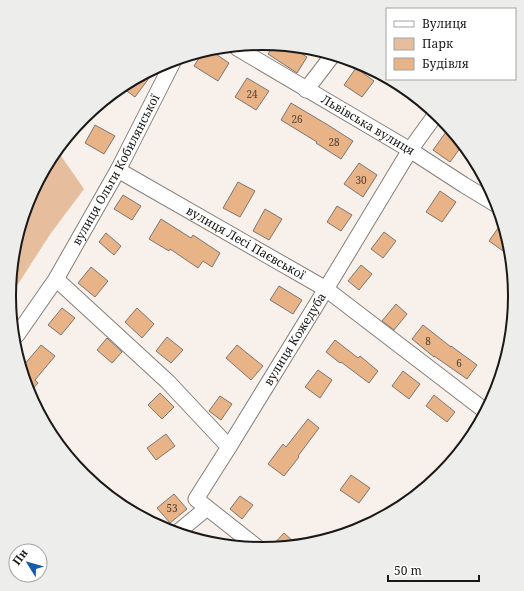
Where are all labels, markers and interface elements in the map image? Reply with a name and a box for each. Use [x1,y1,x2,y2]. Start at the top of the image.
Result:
legend [386,8,516,80]
text: Вулиця [422,15,467,32]
text: Парк [422,35,454,52]
text: Будівля [422,55,469,72]
house number: 24 [246,87,258,101]
street label: вулиця Ольги Кобилянської [68,91,163,248]
street label: Львівська вулиця [318,91,418,159]
house number: 26 [291,112,303,126]
house number: 28 [328,135,340,149]
house number: 30 [355,173,367,187]
street label: вулиця Лесі Паєвської [183,202,308,283]
street label: вулиця Кожедуба [260,289,330,389]
house number: 8 [425,334,431,348]
house number: 6 [456,356,462,370]
house number: 53 [166,501,178,515]
north arrow [8,543,48,583]
text: Пн [9,545,31,568]
scale bar [388,557,479,583]
text: 50 m [394,562,422,579]

